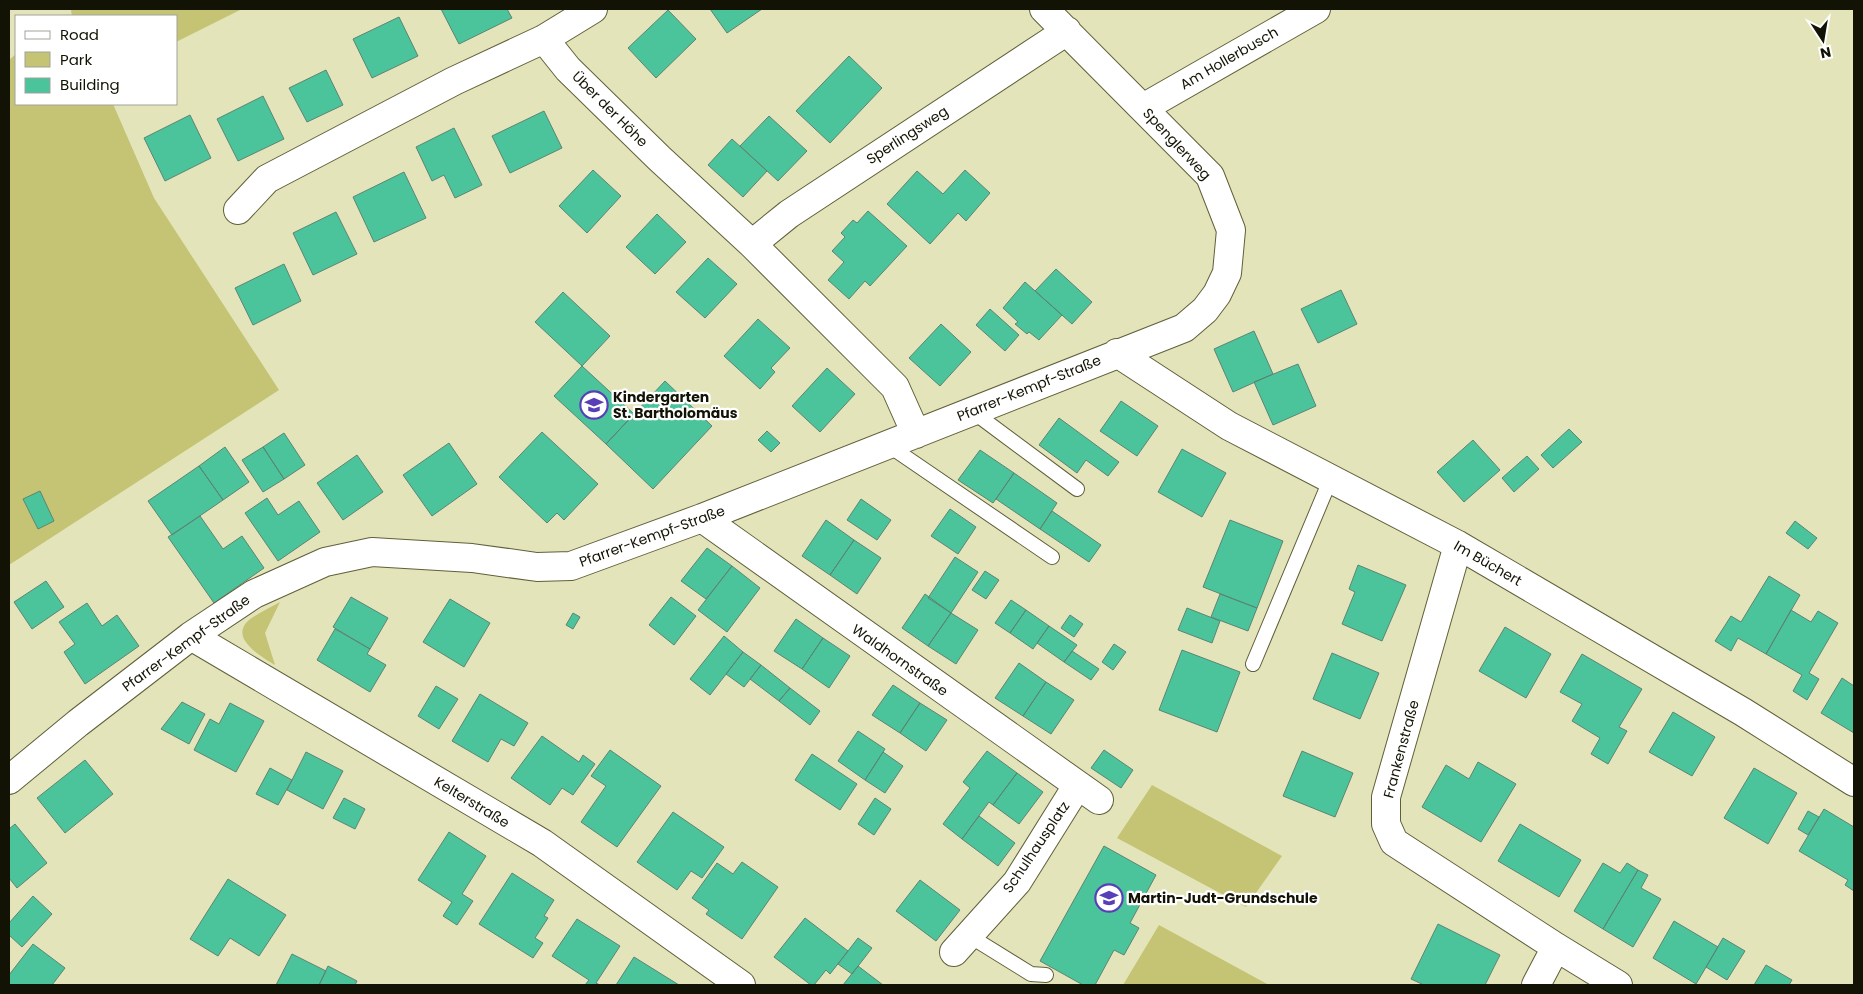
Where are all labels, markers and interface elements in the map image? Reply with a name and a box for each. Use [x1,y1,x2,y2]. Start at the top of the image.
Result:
legend [15,15,178,105]
north arrow [1798,15,1848,65]
street label: Am Hollerbusch [1176,22,1282,94]
text: Road [60,24,99,45]
text: N [1818,42,1833,64]
text: Park [60,49,92,70]
street label: Über der Höhe [568,67,653,152]
text: Building [60,74,120,95]
street label: Sperlingsweg [862,101,952,169]
street label: Spenglerweg [1138,104,1216,184]
street label: Pfarrer-Kempf-Straße [954,350,1104,426]
place label: Kindergarten St. Bartholomäus [613,387,738,423]
school or university icon: Kindergarten St. Bartholomäus [579,390,609,420]
street label: Pfarrer-Kempf-Straße [576,500,728,572]
street label: Im Büchert [1450,535,1526,591]
street label: Pfarrer-Kempf-Straße [118,590,254,696]
street label: Waldhornstraße [848,619,952,701]
street label: Frankenstraße [1378,697,1424,800]
street label: Kelterstraße [431,772,514,833]
street label: Schulhausplatz [998,797,1074,897]
school or university icon: Martin-Judt-Grundschule [1094,883,1124,913]
place label: Martin-Judt-Grundschule [1128,888,1318,908]

